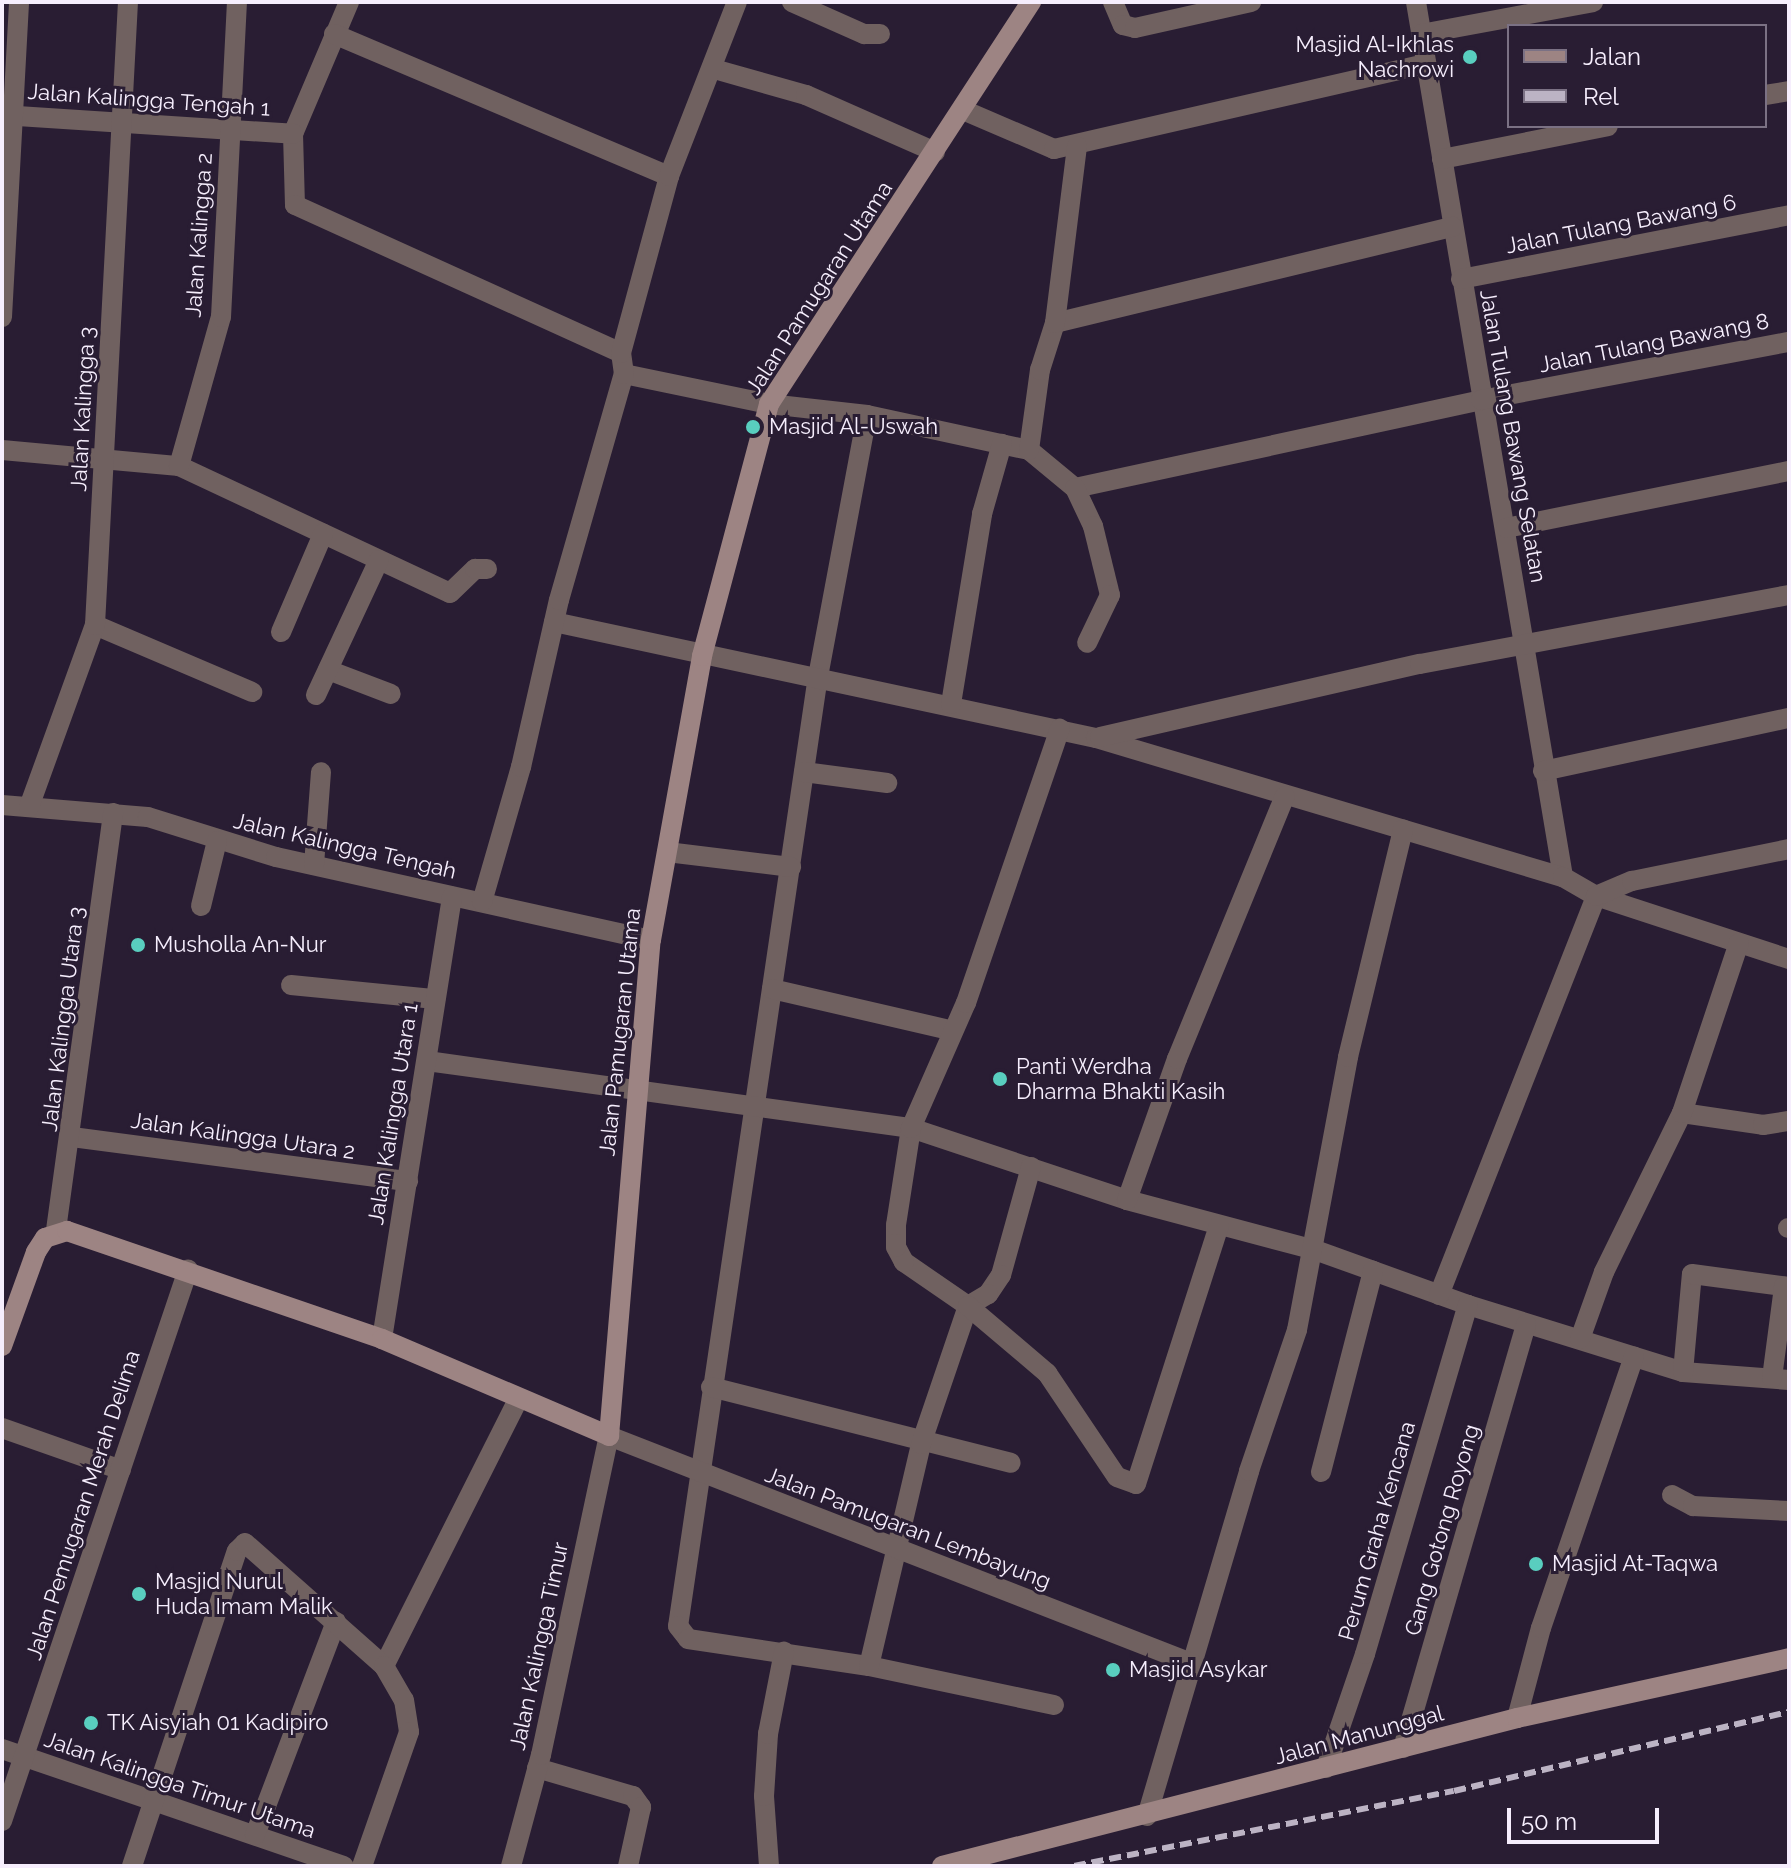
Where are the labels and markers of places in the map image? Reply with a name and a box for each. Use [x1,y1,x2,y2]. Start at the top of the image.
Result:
place label: Masjid Al-Ikhlas Nachrowi [1295,31,1454,82]
marker: Masjid Al-Ikhlas Nachrowi [1461,48,1479,66]
place label: Masjid Al-Uswah [769,414,939,440]
marker: Masjid Al-Uswah [744,418,762,436]
place label: Musholla An-Nur [154,932,327,958]
marker: Musholla An-Nur [129,936,147,954]
place label: Panti Werdha Dharma Bhakti Kasih [1016,1053,1225,1104]
marker: Panti Werdha Dharma Bhakti Kasih [991,1070,1009,1088]
place label: Masjid At-Taqwa [1552,1551,1719,1577]
marker: Masjid At-Taqwa [1527,1555,1545,1573]
place label: Masjid Nurul Huda Imam Malik [155,1568,333,1620]
marker: Masjid Nurul Huda Imam Malik [130,1585,148,1603]
place label: Masjid Asykar [1129,1657,1268,1683]
marker: Masjid Asykar [1104,1661,1122,1679]
place label: TK Aisyiah 01 Kadipiro [107,1710,329,1736]
marker: TK Aisyiah 01 Kadipiro [82,1714,100,1732]

